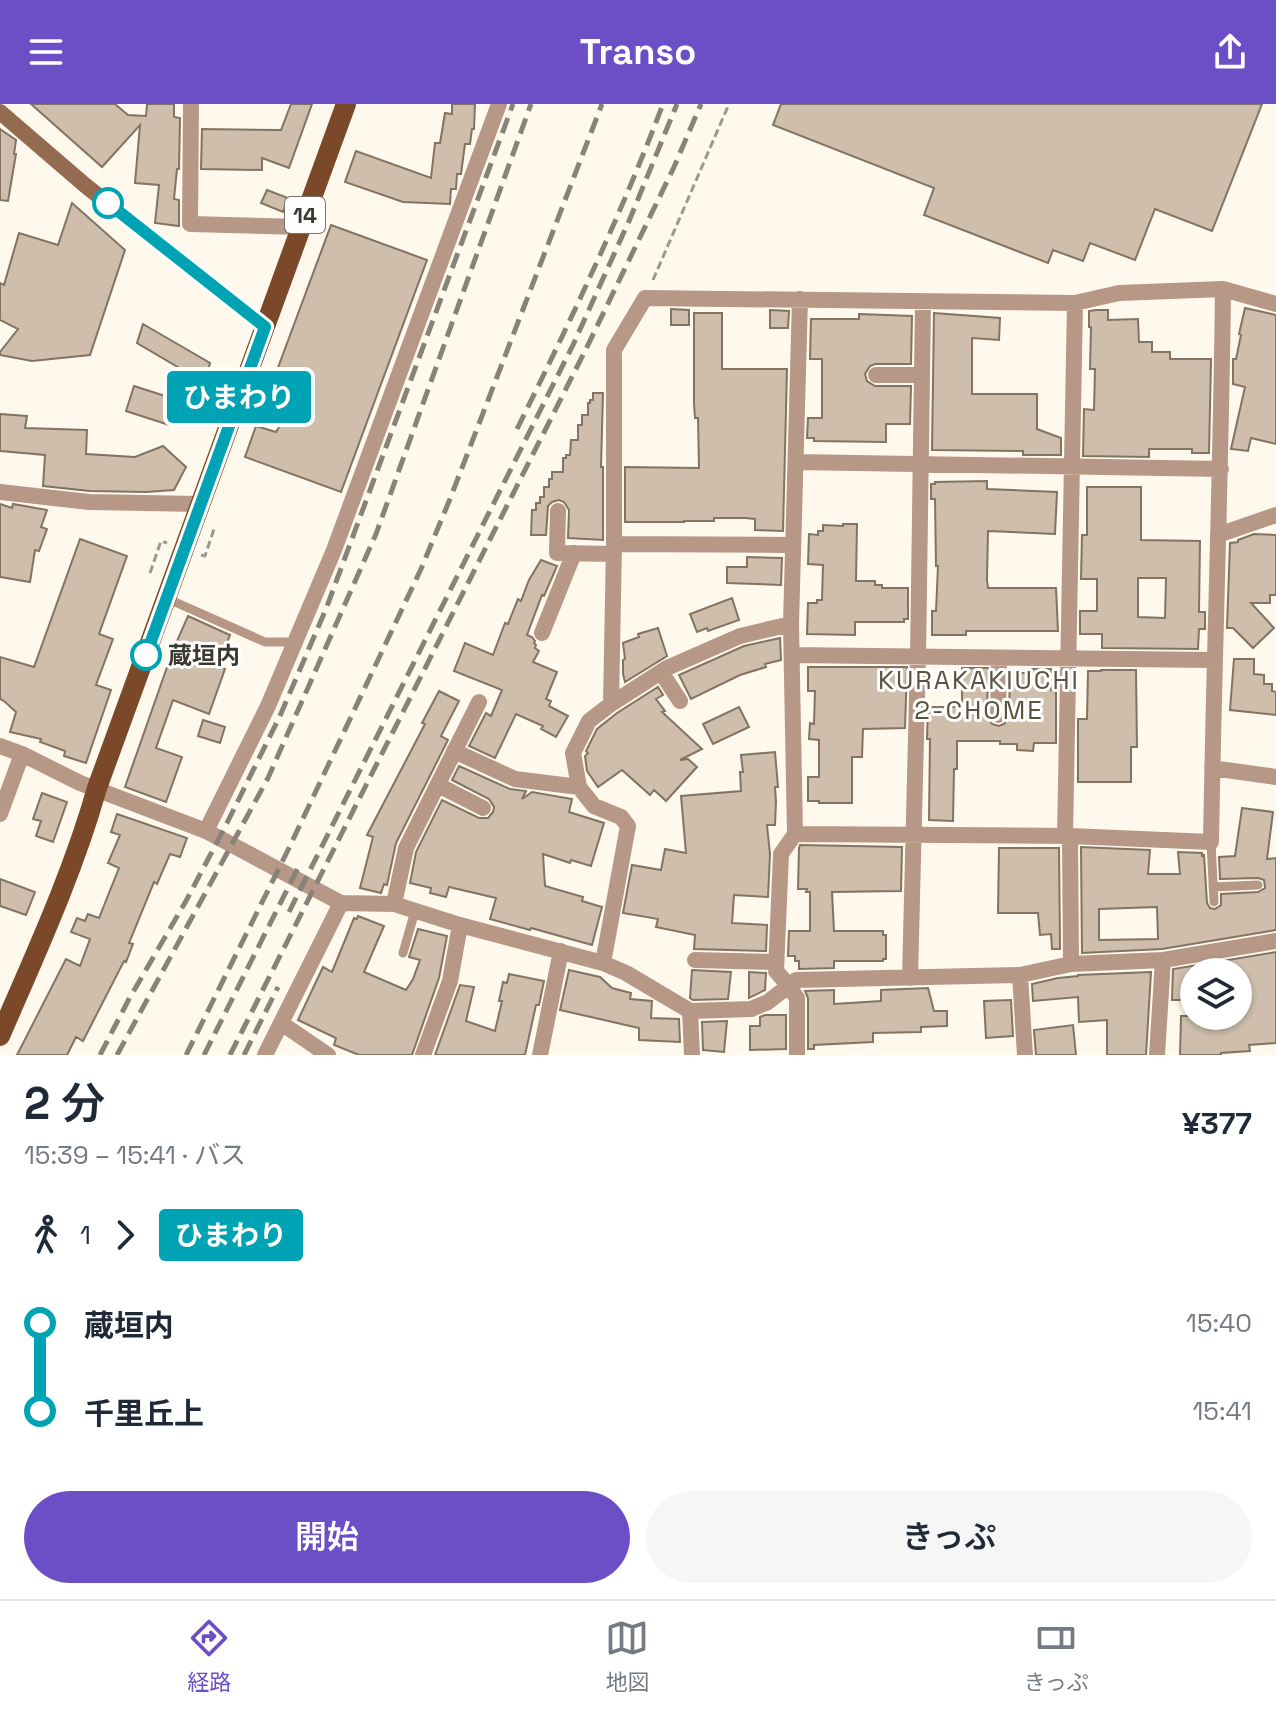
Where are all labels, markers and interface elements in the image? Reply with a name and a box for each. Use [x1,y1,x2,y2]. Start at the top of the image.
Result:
text: Transo [580,29,696,75]
icon: menu [24,30,68,74]
icon: share [1208,30,1252,74]
unlabelled marker [93,188,123,218]
road number: 14 [285,197,325,233]
line badge: ひまわり [183,371,295,423]
text: ひまわり [183,379,295,415]
marker: 蔵垣内 [131,640,161,670]
place label: 蔵垣内 [168,640,240,671]
district label: KURAKAKIUCHI 2-CHOME [878,663,1080,727]
map controls [1180,958,1252,1030]
button: layers [1180,958,1252,1030]
text: 2 分 [24,1076,105,1132]
text: ¥377 [1182,1104,1252,1143]
text: 15:39 – 15:41 · バス [24,1138,246,1172]
icon: walk [24,1213,68,1257]
icon: forward [103,1213,147,1257]
text: ひまわり [175,1217,287,1253]
text: 1 [80,1218,91,1252]
text: 蔵垣内 [84,1306,174,1345]
text: 15:40 [1186,1306,1252,1340]
text: 千里丘上 [84,1394,204,1433]
text: 15:41 [1192,1394,1252,1428]
button: 開始 [24,1491,630,1583]
button: きっぷ [646,1491,1252,1583]
tab: 経路 [187,1616,231,1696]
tab: 地図 [605,1616,649,1696]
tab: きっぷ [1024,1616,1089,1696]

